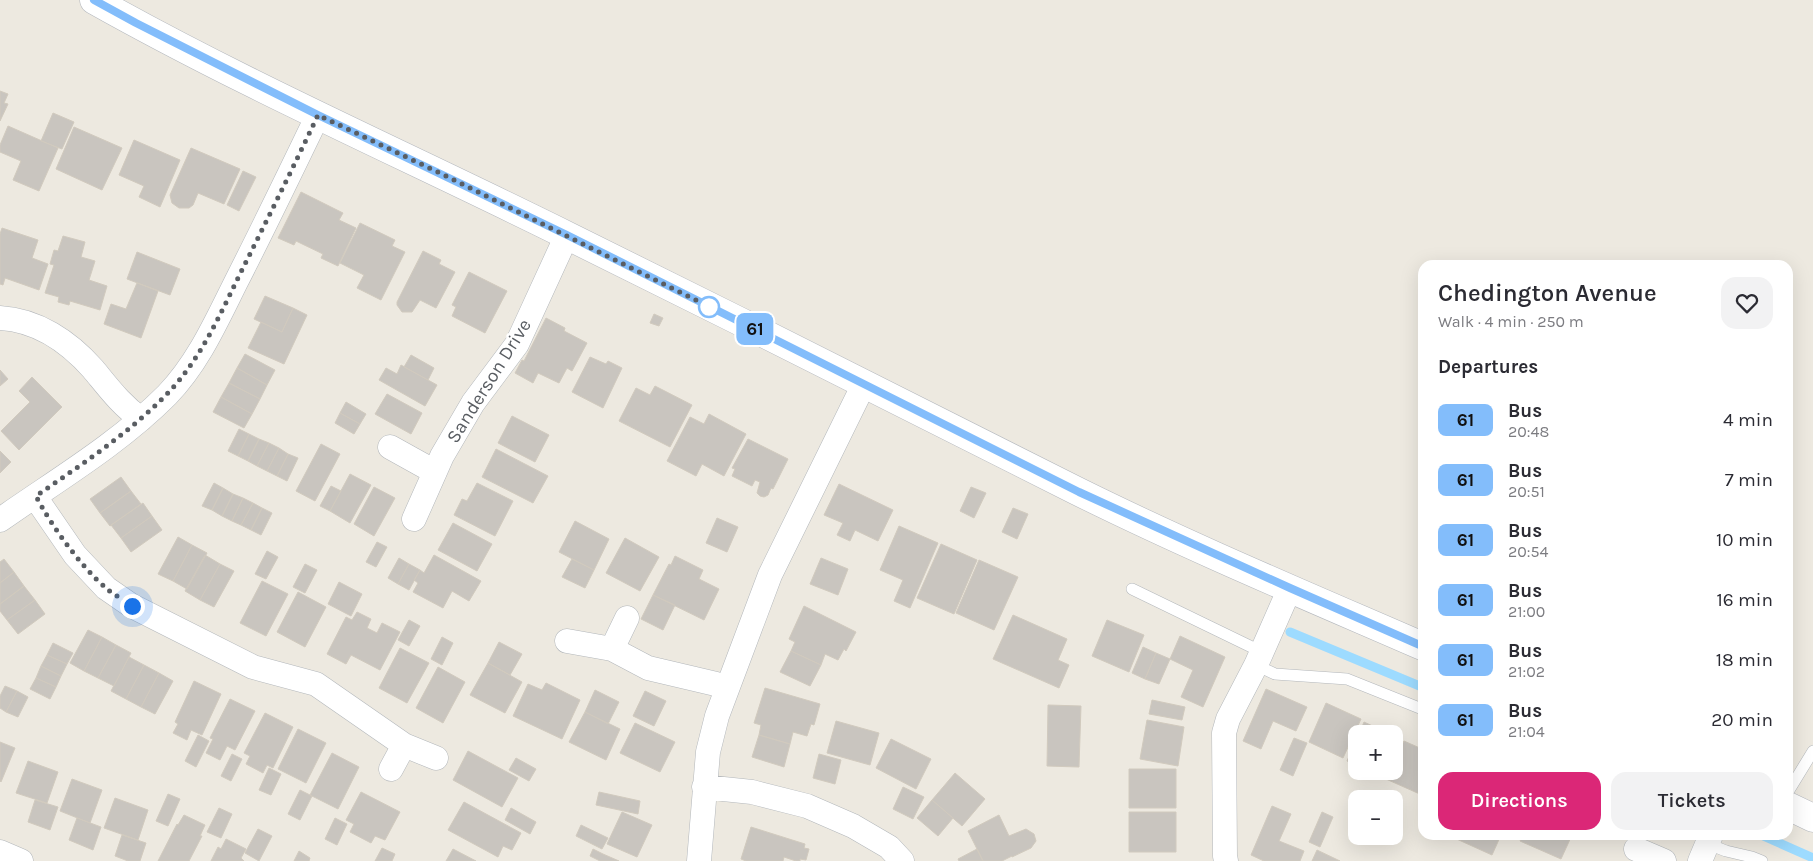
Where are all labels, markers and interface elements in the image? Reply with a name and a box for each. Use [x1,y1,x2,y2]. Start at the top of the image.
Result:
button: heart [1721,277,1773,329]
text: Chedington Avenue [1438,279,1657,307]
unlabelled marker [698,296,720,318]
text: Walk · 4 min · 250 m [1438,312,1584,331]
line badge: 61 [732,313,778,345]
street label: Sanderson Drive [442,315,536,447]
text: 61 [746,318,764,340]
text: Departures [1438,356,1538,378]
text: Bus [1508,400,1542,422]
text: 61 [1457,409,1474,431]
text: 4 min [1723,409,1773,431]
text: 20:48 [1508,422,1549,441]
text: Bus [1508,460,1542,482]
text: 61 [1457,469,1474,491]
text: 7 min [1725,469,1773,491]
text: 20:51 [1508,482,1545,501]
text: Bus [1508,520,1542,542]
text: 61 [1457,529,1474,551]
text: 10 min [1716,529,1773,551]
text: 20:54 [1508,542,1548,561]
text: Bus [1508,580,1542,602]
text: 61 [1457,589,1474,611]
text: 16 min [1716,589,1773,611]
your location [120,594,145,619]
text: 21:00 [1508,602,1545,621]
text: Bus [1508,640,1542,662]
text: 61 [1457,649,1474,671]
text: 18 min [1716,649,1773,671]
text: 21:02 [1508,662,1545,681]
text: Bus [1508,700,1542,722]
text: 61 [1457,709,1474,731]
text: 20 min [1711,709,1773,731]
text: 21:04 [1508,722,1545,741]
map controls [1348,725,1403,845]
button: + [1348,725,1403,780]
button: Directions [1438,772,1601,830]
button: Tickets [1611,772,1773,830]
button: − [1348,790,1403,845]

